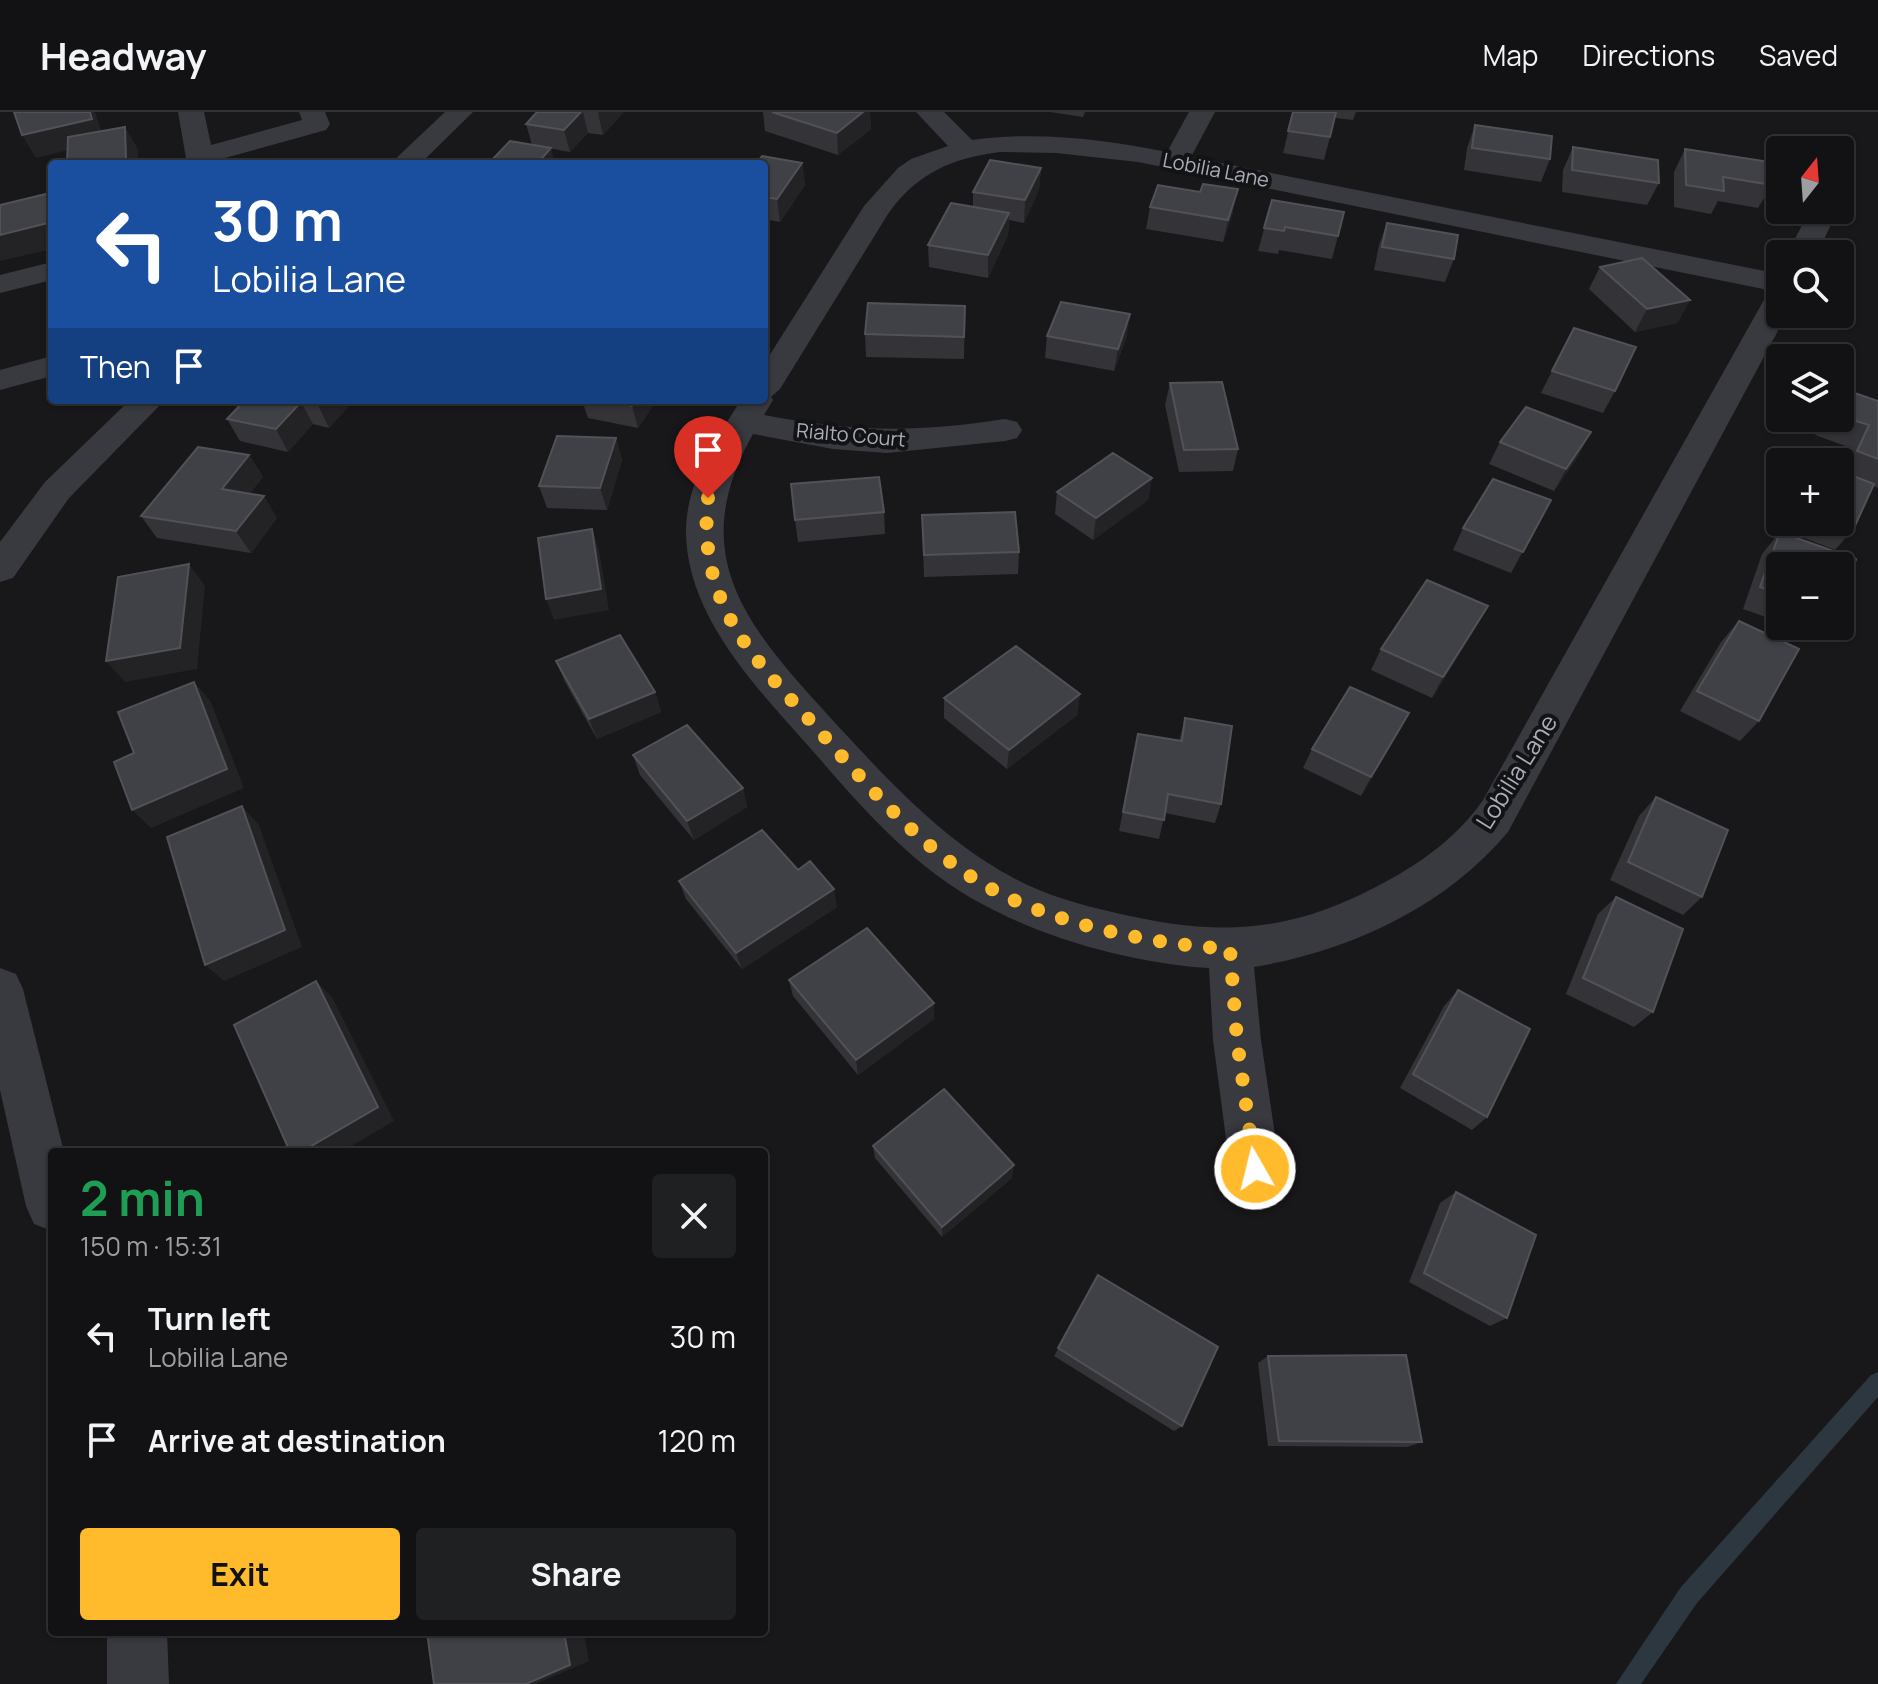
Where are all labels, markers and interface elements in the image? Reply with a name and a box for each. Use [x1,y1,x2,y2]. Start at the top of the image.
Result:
text: Headway [40,29,207,81]
text: Map [1483,36,1538,74]
text: Directions [1582,36,1715,74]
text: Saved [1759,36,1838,74]
north arrow [1766,136,1854,224]
map controls [1766,136,1854,640]
street label: Lobilia Lane [1161,146,1272,193]
text: 30 m [212,181,343,258]
icon: left [80,192,184,296]
button: search [1766,240,1854,328]
text: Lobilia Lane [212,254,406,303]
icon: arrive [167,344,211,388]
button: layers [1766,344,1854,432]
text: Then [80,346,151,387]
pin [674,416,742,498]
street label: Rialto Court [795,416,907,453]
icon: arrive [686,428,730,472]
button: + [1766,448,1854,536]
button: − [1766,552,1854,640]
street label: Lobilia Lane [1467,708,1564,835]
position arrow [1213,1127,1297,1211]
text: 2 min [80,1165,205,1230]
button: close [652,1174,736,1258]
text: 150 m · 15:31 [80,1228,222,1264]
text: Turn left [148,1298,271,1339]
icon: left [80,1314,124,1358]
text: 30 m [670,1316,736,1357]
text: Lobilia Lane [148,1339,288,1375]
icon: arrive [80,1418,124,1462]
text: Arrive at destination [148,1420,446,1461]
text: 120 m [657,1420,736,1461]
button: Exit [80,1528,400,1620]
button: Share [416,1528,736,1620]

